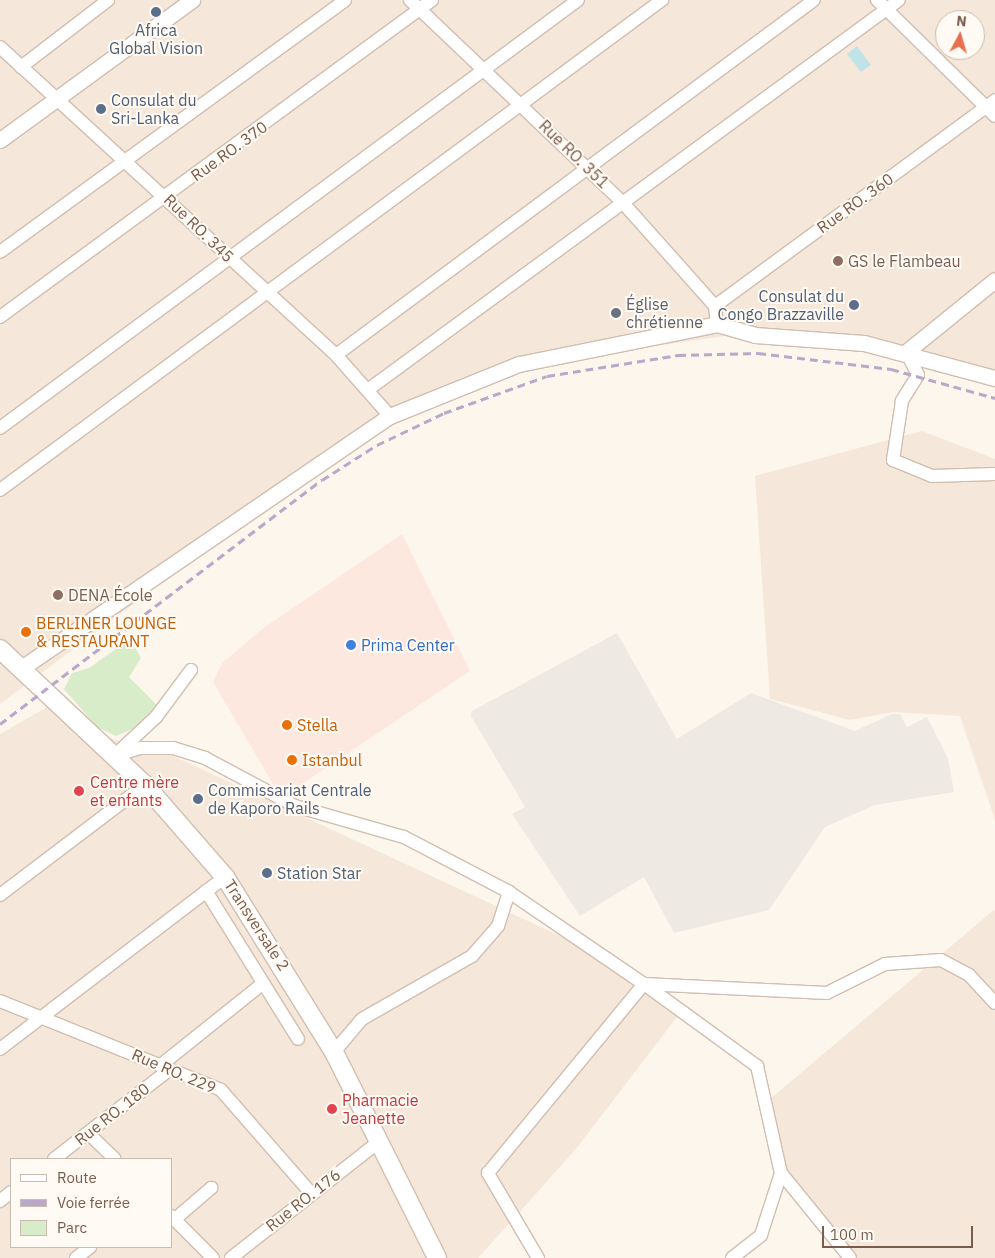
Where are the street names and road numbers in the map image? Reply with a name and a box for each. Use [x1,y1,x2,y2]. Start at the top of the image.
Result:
street label: Rue RO. 351 [535,116,613,192]
street label: Rue RO. 370 [187,117,271,185]
street label: Rue RO. 360 [813,169,897,237]
street label: Rue RO. 345 [160,190,238,266]
street label: Transversale 2 [220,876,294,974]
street label: Rue RO. 229 [129,1045,219,1097]
street label: Rue RO. 180 [71,1079,153,1149]
street label: Rue RO. 176 [262,1165,344,1235]

